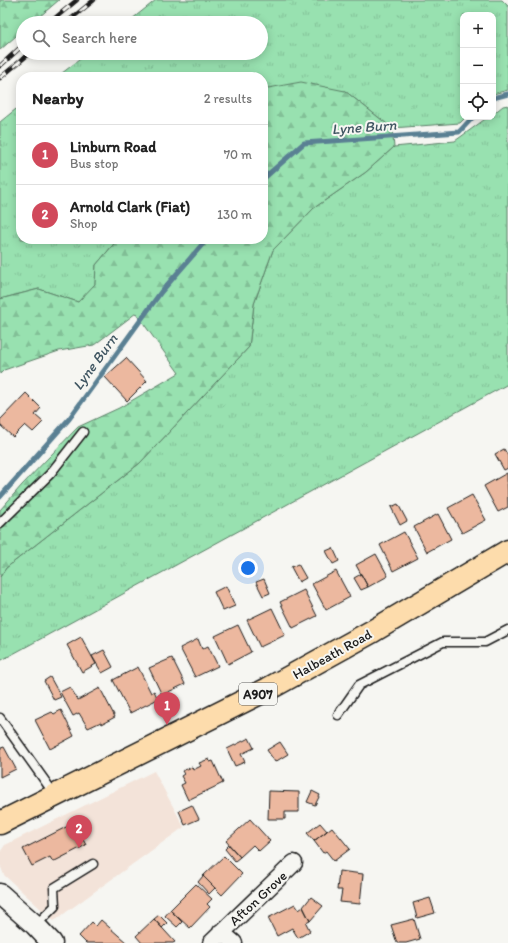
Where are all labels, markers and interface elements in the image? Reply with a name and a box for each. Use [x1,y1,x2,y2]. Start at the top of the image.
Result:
map controls [460,12,496,120]
button: + [460,12,496,48]
search box [16,16,268,60]
icon: search [30,27,52,49]
text: Search here [62,29,137,47]
button: − [460,48,496,84]
button: locate [460,84,496,120]
text: Nearby [32,88,84,108]
text: 2 results [204,91,252,106]
water label: Lyne Burn [331,116,398,138]
text: Linburn Road [70,138,156,156]
text: 1 [42,147,48,162]
text: 70 m [224,147,252,162]
text: Bus stop [70,156,118,171]
text: Arnold Clark (Fiat) [70,198,190,216]
text: 2 [42,207,48,222]
text: 130 m [217,207,252,222]
text: Shop [70,216,97,231]
water label: Lyne Burn [69,330,122,394]
your location [238,558,258,578]
street label: Halbeath Road [290,625,375,683]
road number: A907 [239,683,277,705]
pin: 1 [154,692,180,725]
pin: 2 [66,815,92,848]
street label: Afton Grove [226,867,291,929]

